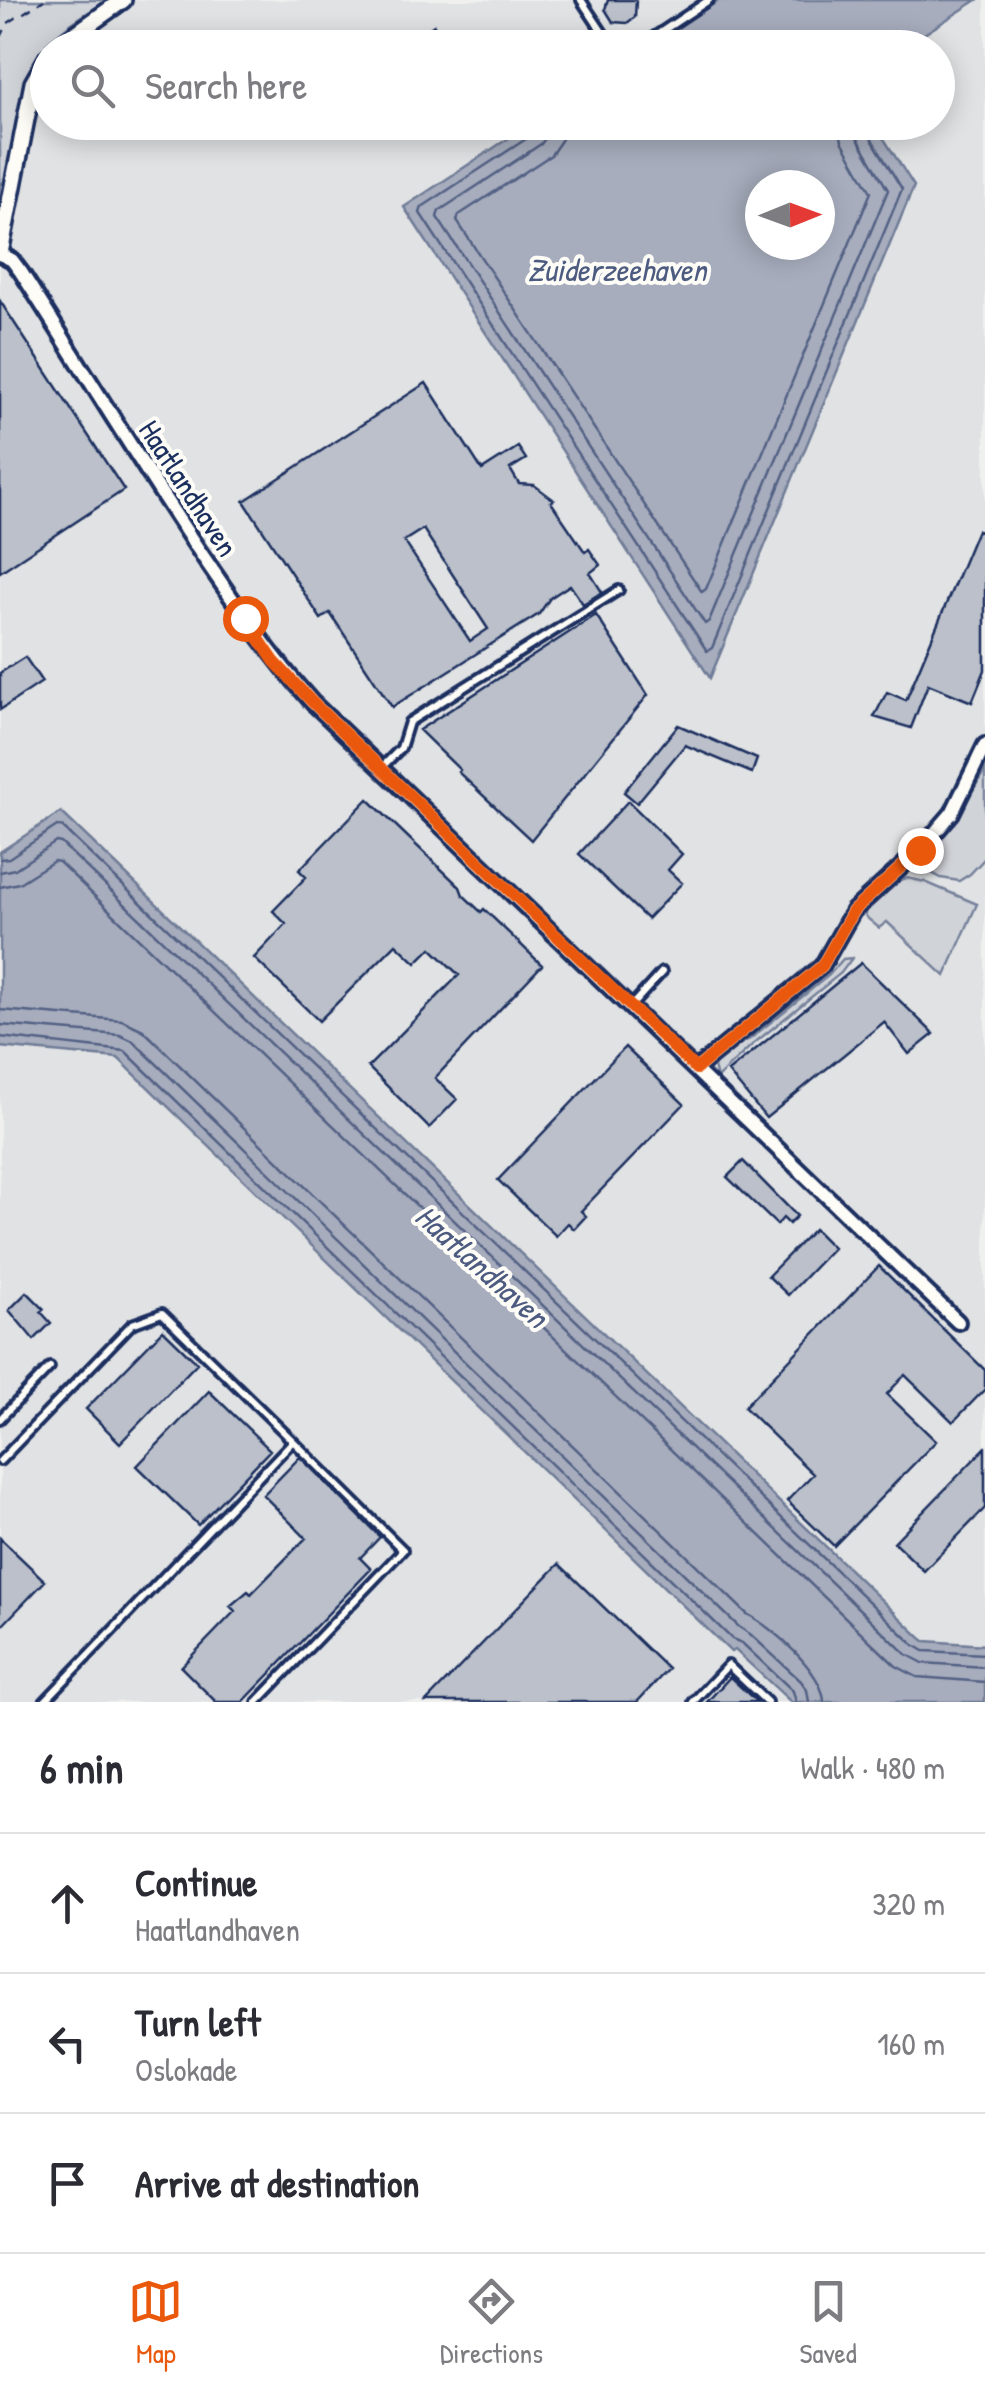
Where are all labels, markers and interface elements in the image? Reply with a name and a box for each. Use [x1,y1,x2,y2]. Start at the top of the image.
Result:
search box [30,30,955,140]
icon: search [65,58,120,113]
text: Search here [145,59,307,111]
north arrow [745,170,835,260]
water label: Zuiderzeehaven [528,248,709,291]
street label: Haatlandhaven [130,412,248,564]
route start [223,596,269,642]
route end [898,828,944,874]
water label: Haatlandhaven [406,1195,560,1339]
text: 6 min [40,1739,123,1796]
text: Walk · 480 m [801,1746,945,1789]
text: Continue [135,1856,257,1908]
icon: ahead [40,1876,95,1931]
text: 320 m [872,1882,945,1925]
text: Haatlandhaven [135,1908,300,1951]
text: Turn left [135,1996,260,2048]
icon: left [40,2016,95,2071]
text: 160 m [877,2022,945,2065]
text: Oslokade [135,2048,238,2091]
icon: arrive [40,2156,95,2211]
text: Arrive at destination [135,2157,419,2209]
tab: Map [128,2274,183,2372]
tab: Directions [440,2274,543,2372]
tab: Saved [800,2274,857,2372]

